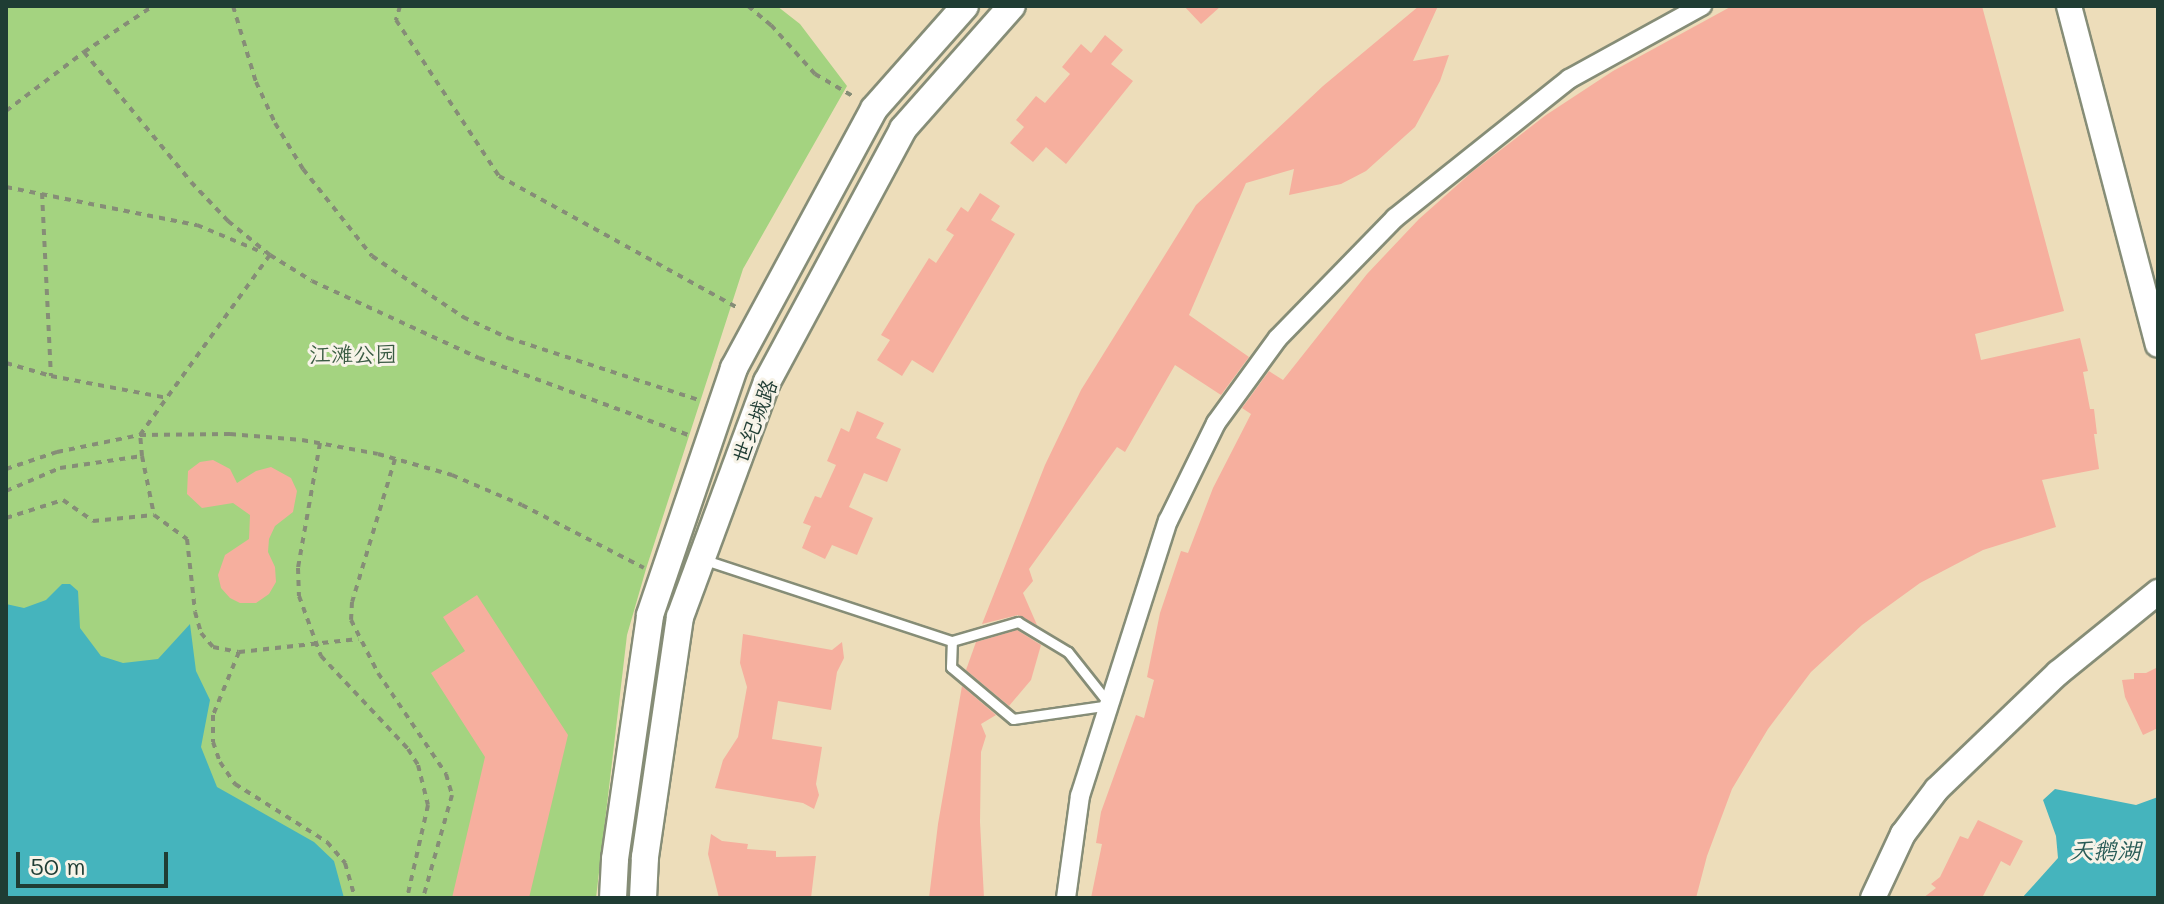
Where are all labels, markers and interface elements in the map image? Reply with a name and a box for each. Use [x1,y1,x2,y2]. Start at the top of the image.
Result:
park label: 江滩公园 [309,341,397,367]
street label: 世纪城路 [726,375,782,467]
scale bar [20,836,172,886]
water label: 天鹅湖 [2069,836,2141,864]
text: 50 m [30,850,86,881]

